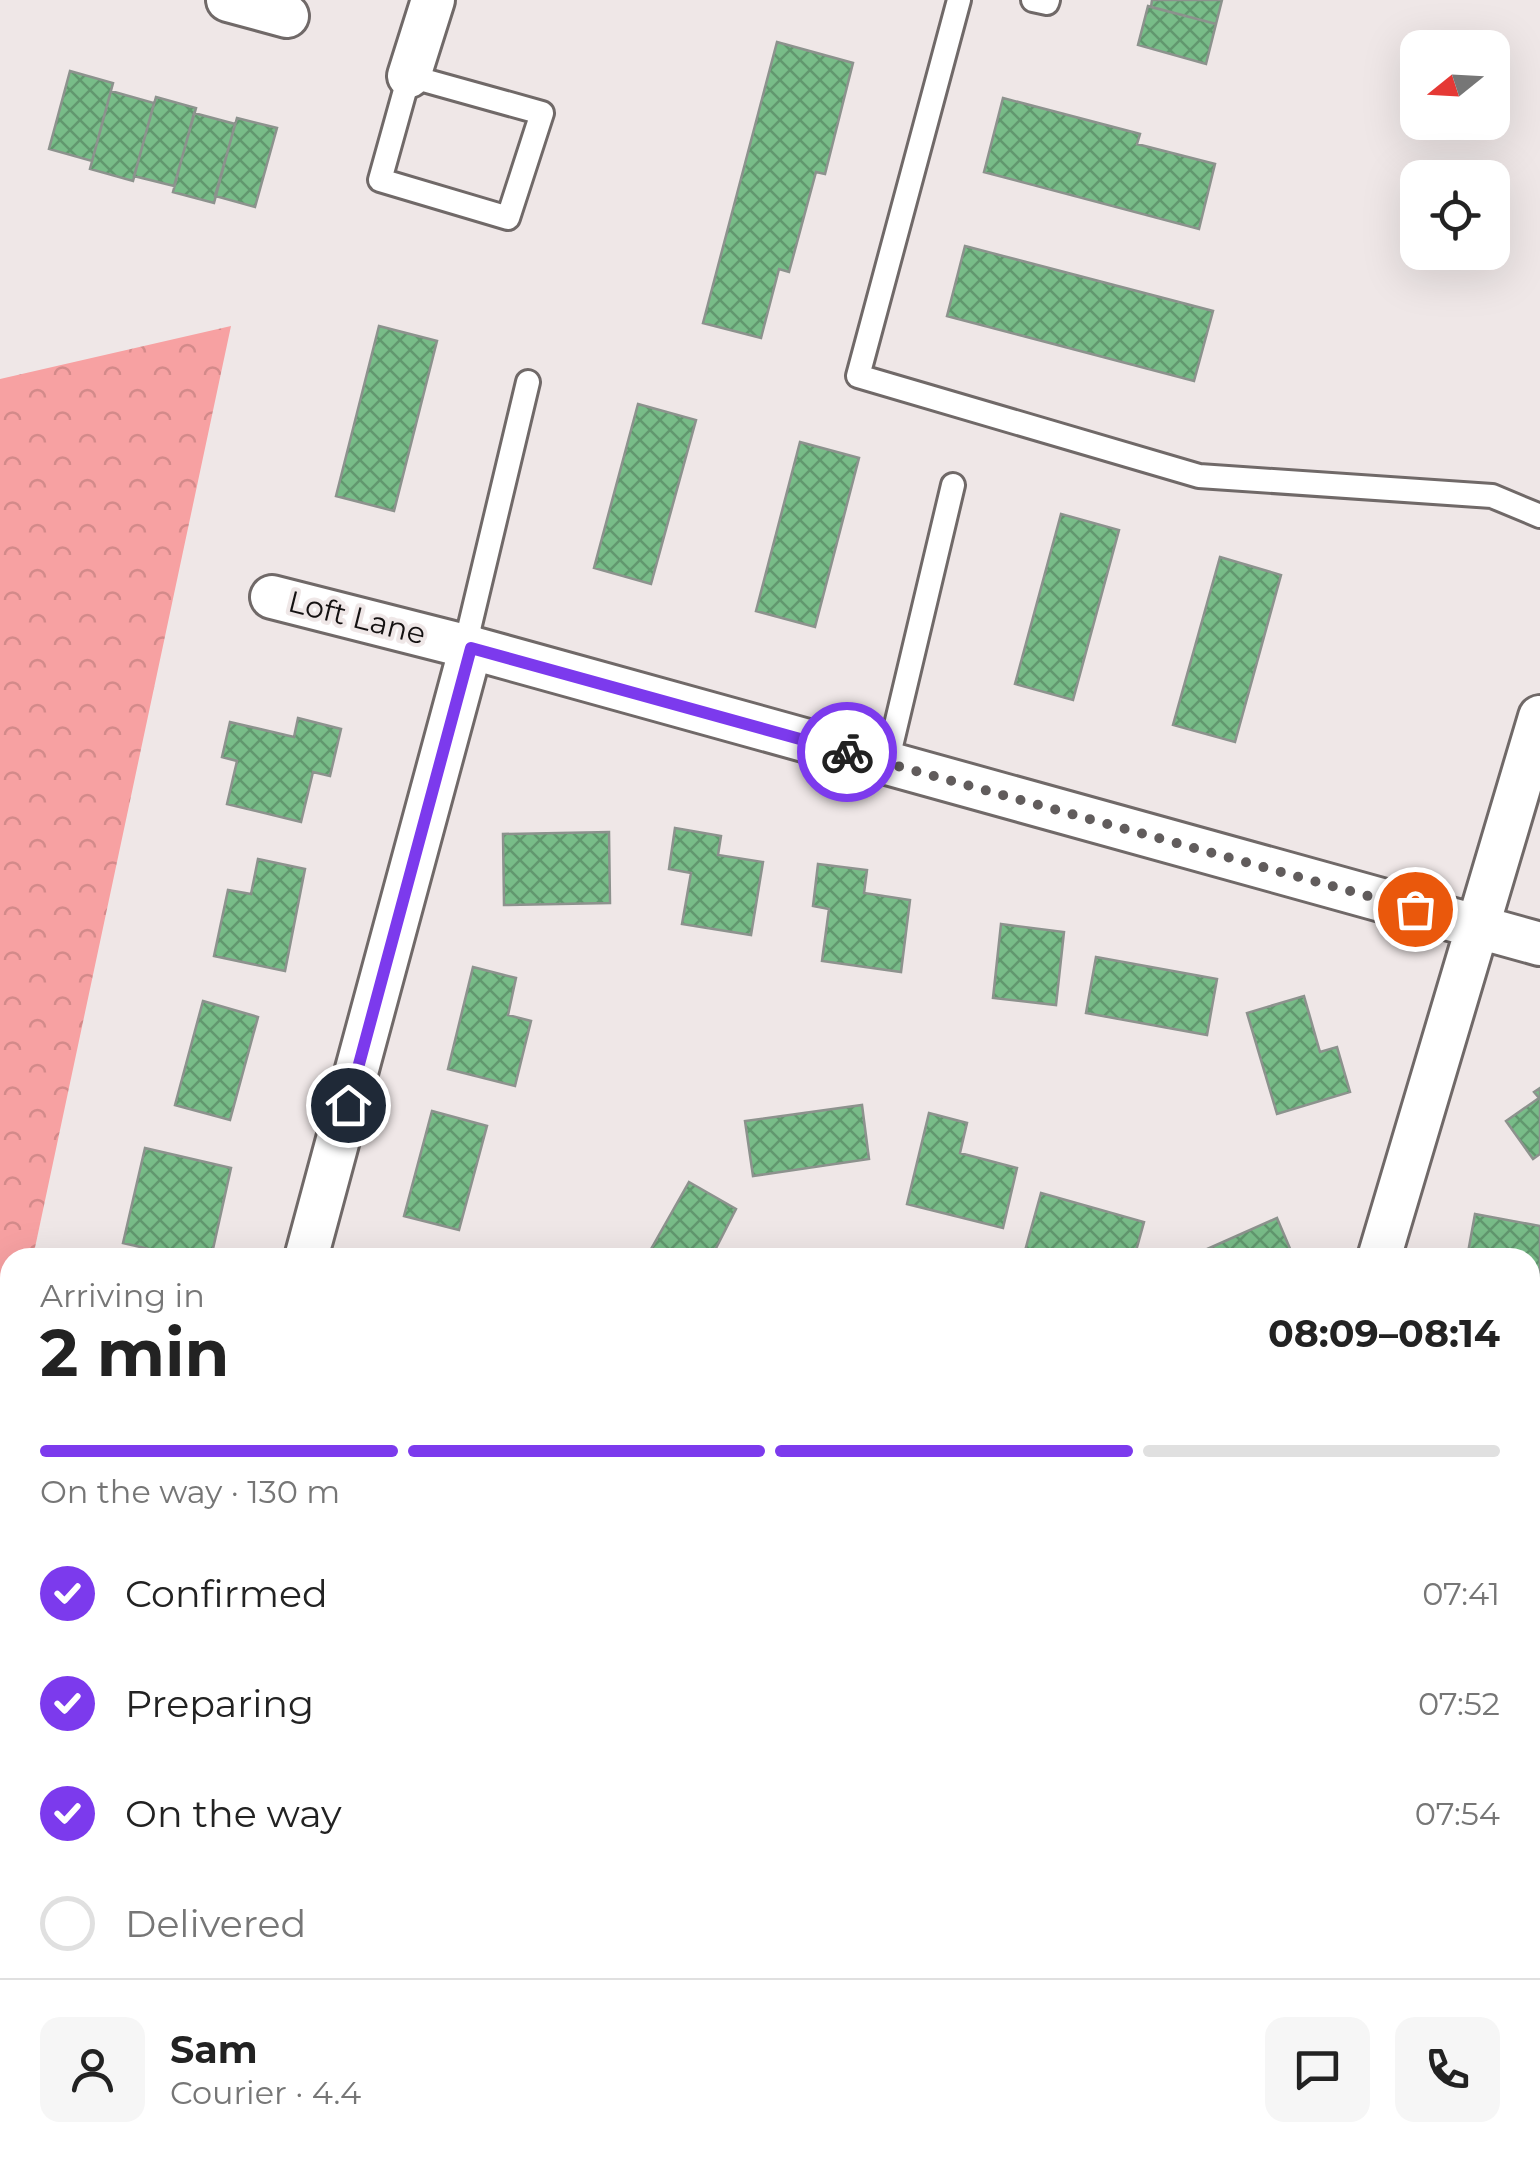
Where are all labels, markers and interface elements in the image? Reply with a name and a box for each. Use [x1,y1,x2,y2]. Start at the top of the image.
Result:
north arrow [1400,30,1510,140]
map controls [1400,30,1510,270]
button: locate [1400,160,1510,270]
street label: Loft Lane [285,583,430,652]
courier [797,702,897,802]
icon: bike [820,725,875,780]
pin [1373,867,1458,952]
icon: bag [1388,882,1443,937]
pin [306,1063,391,1148]
icon: home [321,1078,376,1133]
text: Arriving in [40,1276,205,1315]
text: 08:09–08:14 [1268,1310,1500,1357]
text: 2 min [40,1313,229,1392]
text: On the way · 130 m [40,1472,340,1511]
icon: check [40,1566,95,1621]
text: Confirmed [125,1570,328,1617]
text: 07:41 [1422,1574,1500,1613]
icon: check [40,1676,95,1731]
text: Preparing [125,1680,314,1727]
text: 07:52 [1418,1684,1500,1723]
icon: check [40,1786,95,1841]
text: On the way [125,1790,342,1837]
text: 07:54 [1415,1794,1500,1833]
text: Delivered [125,1900,306,1947]
button: person [40,2017,145,2122]
button: chat [1265,2017,1370,2122]
button: phone [1395,2017,1500,2122]
text: Sam [170,2026,258,2073]
text: Courier · 4.4 [170,2073,361,2112]

